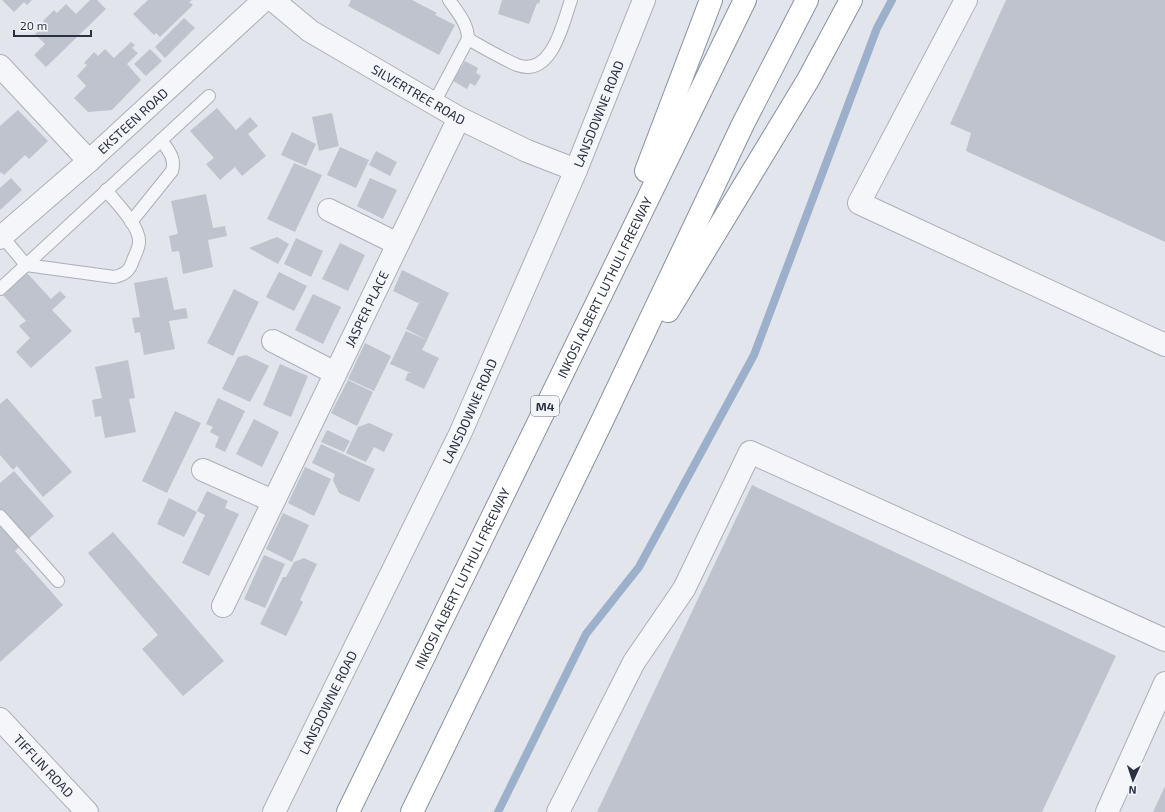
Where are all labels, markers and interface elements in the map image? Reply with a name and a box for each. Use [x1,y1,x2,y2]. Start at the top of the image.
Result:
scale bar [14,12,91,38]
text: 20 m [20,18,47,32]
street label: LANSDOWNE ROAD [570,58,627,170]
street label: SILVERTREE ROAD [369,61,468,128]
street label: EKSTEEN ROAD [94,85,171,157]
street label: INKOSI ALBERT LUTHULI FREEWAY [553,194,656,381]
street label: JASPER PLACE [341,268,392,350]
street label: LANSDOWNE ROAD [439,356,500,466]
road number: M4 [531,396,559,416]
street label: INKOSI ALBERT LUTHULI FREEWAY [411,485,513,672]
street label: LANSDOWNE ROAD [296,648,360,757]
street label: TIFFLIN ROAD [10,731,77,801]
north arrow [1113,760,1153,800]
text: N [1128,784,1137,797]

